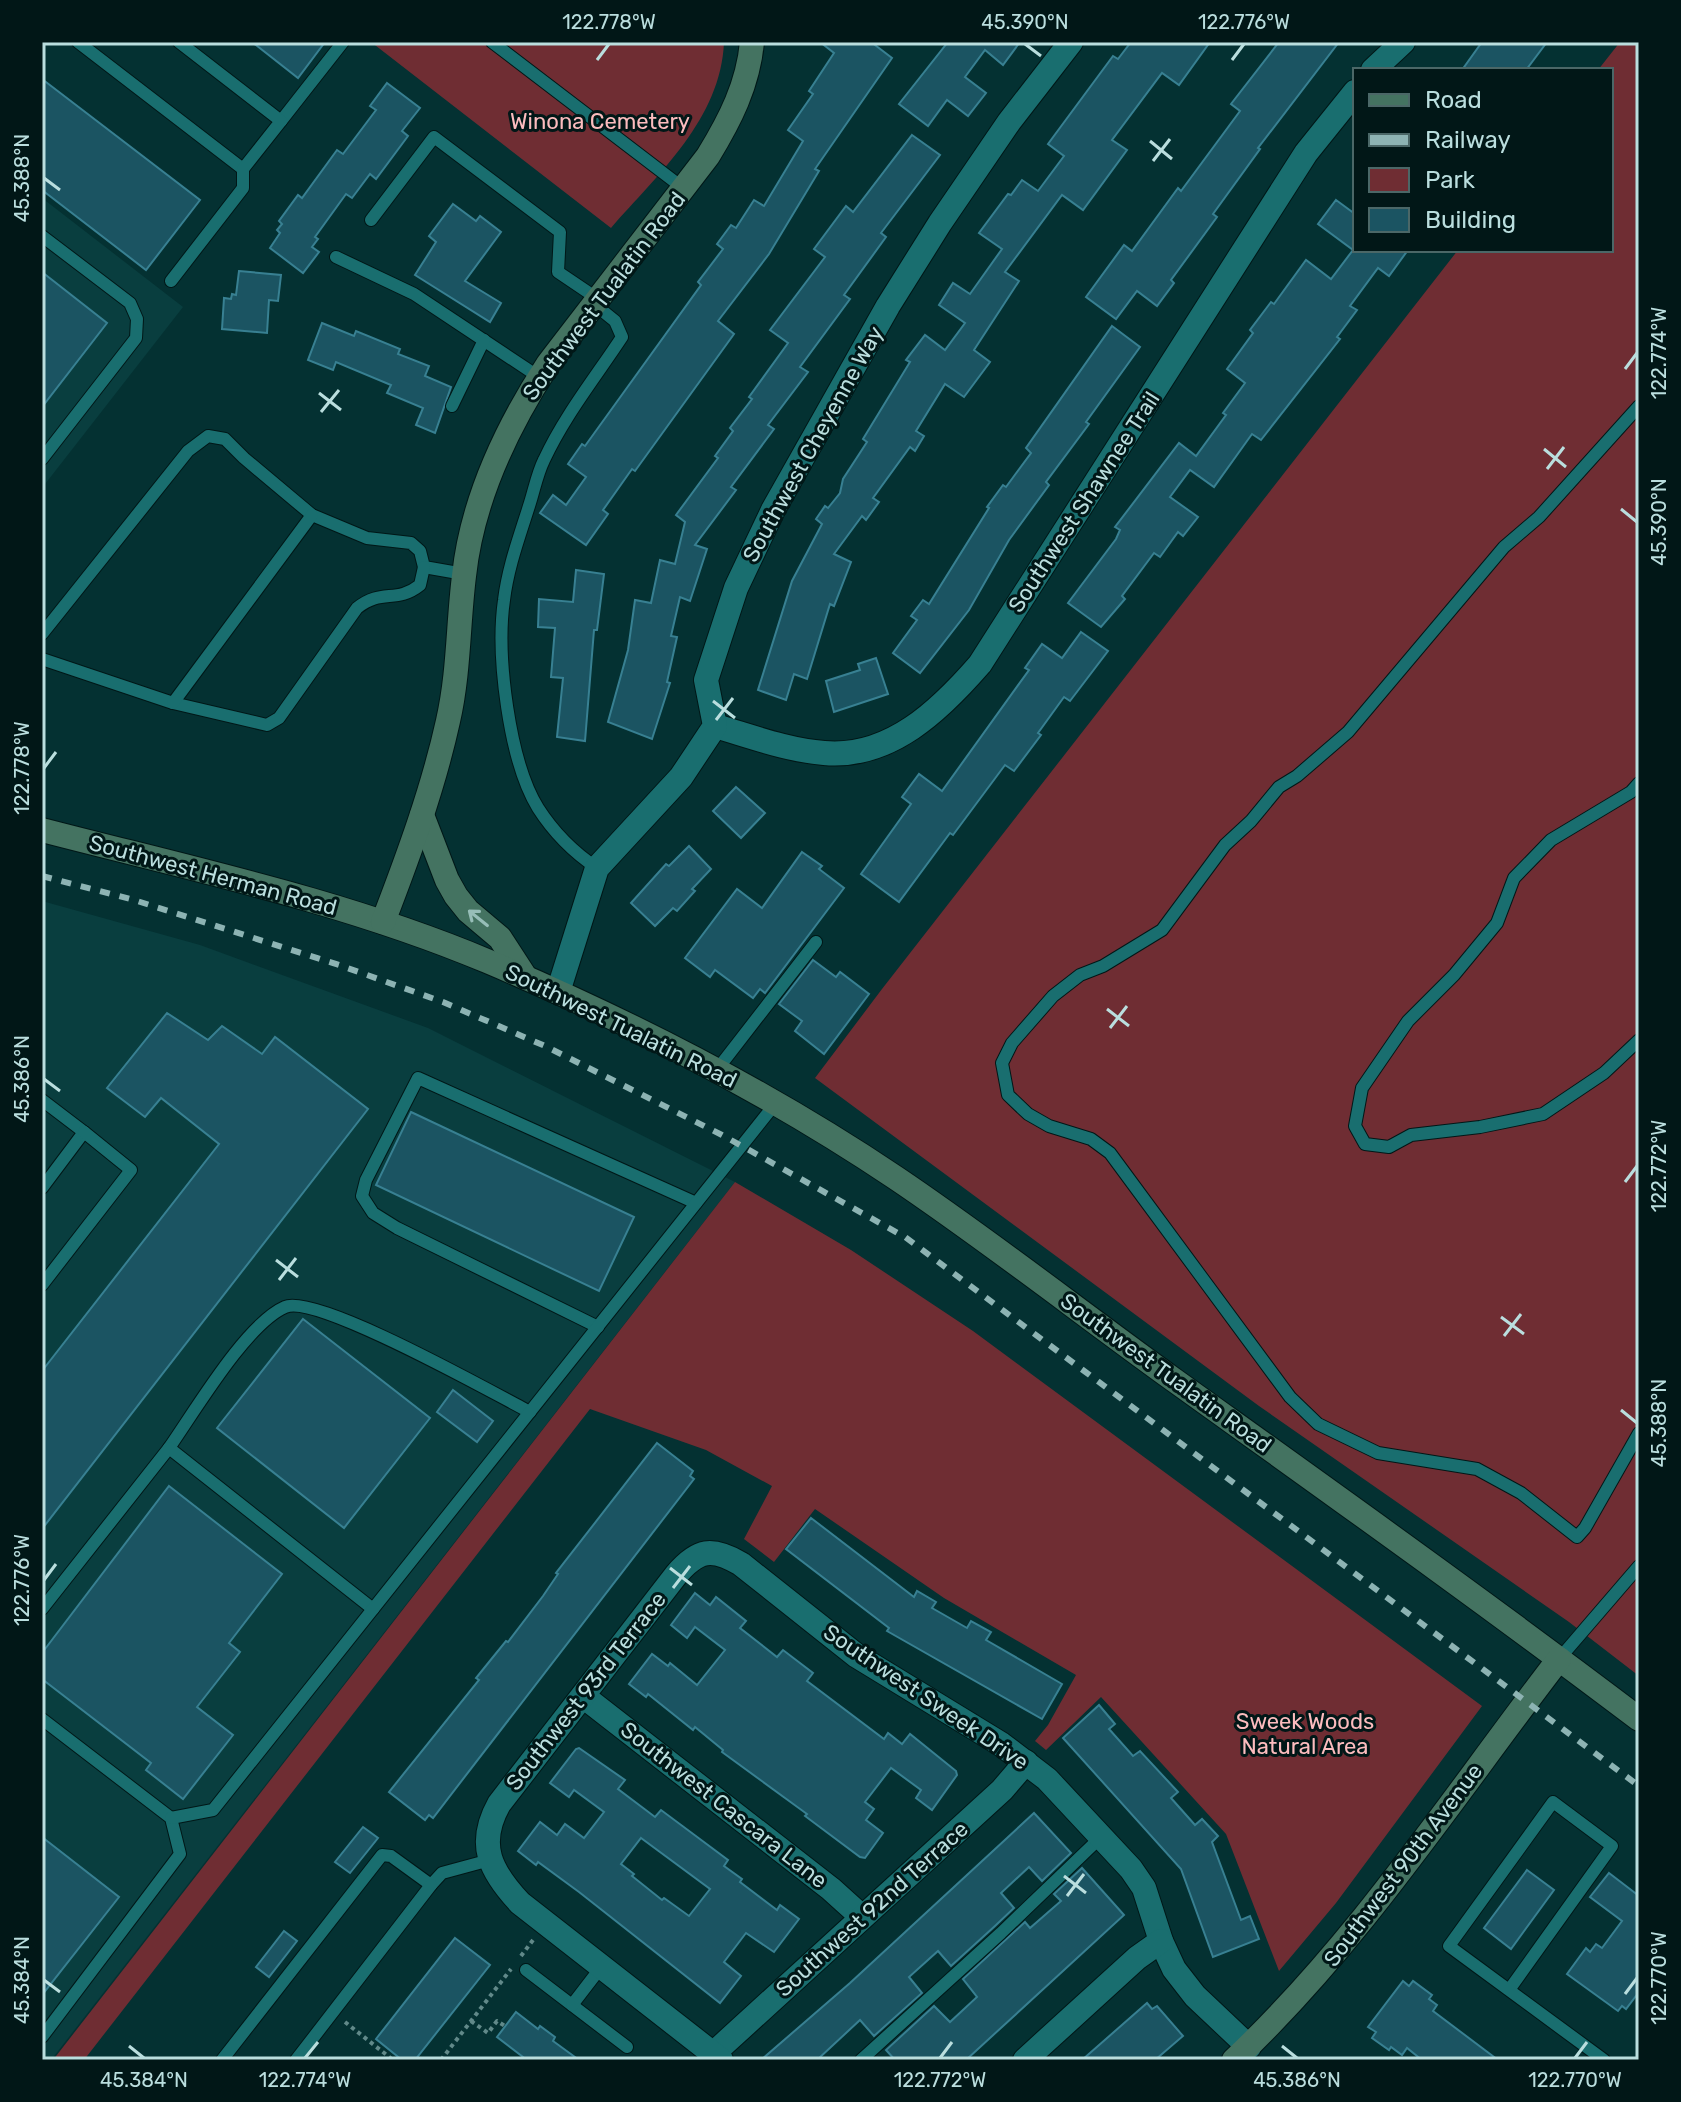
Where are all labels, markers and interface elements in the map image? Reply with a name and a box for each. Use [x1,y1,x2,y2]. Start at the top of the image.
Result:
text: 122.778°W [562,10,656,34]
text: 45.390°N [981,10,1069,34]
text: 122.776°W [1198,10,1290,34]
legend [1353,68,1613,252]
text: Road [1425,86,1482,114]
park label: Winona Cemetery [510,108,690,135]
text: Railway [1425,126,1511,154]
text: 45.388°N [10,134,34,222]
text: Park [1425,166,1476,194]
street label: Southwest Tualatin Road [517,186,691,406]
text: Building [1425,206,1516,234]
text: 122.774°W [1647,307,1671,399]
street label: Southwest Cheyenne Way [737,321,889,567]
street label: Southwest Shawnee Trail [1002,387,1166,617]
text: 45.390°N [1647,478,1671,566]
text: 122.778°W [10,721,34,815]
street label: Southwest Herman Road [86,829,340,921]
one-way arrow [468,909,488,927]
street label: Southwest Tualatin Road [501,958,741,1094]
text: 45.386°N [10,1035,34,1123]
text: 122.772°W [1647,1120,1671,1212]
street label: Southwest Tualatin Road [1055,1287,1277,1459]
text: 45.388°N [1647,1379,1671,1467]
text: 122.776°W [10,1534,34,1626]
street label: Southwest 93rd Terrace [500,1586,672,1796]
street label: Southwest Sweek Drive [818,1618,1034,1776]
park label: Sweek Woods Natural Area [1236,1708,1374,1760]
street label: Southwest Cascara Lane [615,1716,833,1894]
street label: Southwest 90th Avenue [1318,1758,1488,1972]
street label: Southwest 92nd Terrace [770,1815,974,2003]
text: 122.770°W [1647,1931,1671,2025]
text: 45.384°N [10,1936,34,2024]
text: 45.384°N [100,2068,188,2092]
text: 122.774°W [259,2068,351,2092]
text: 122.772°W [894,2068,986,2092]
text: 45.386°N [1253,2068,1341,2092]
text: 122.770°W [1528,2068,1622,2092]

